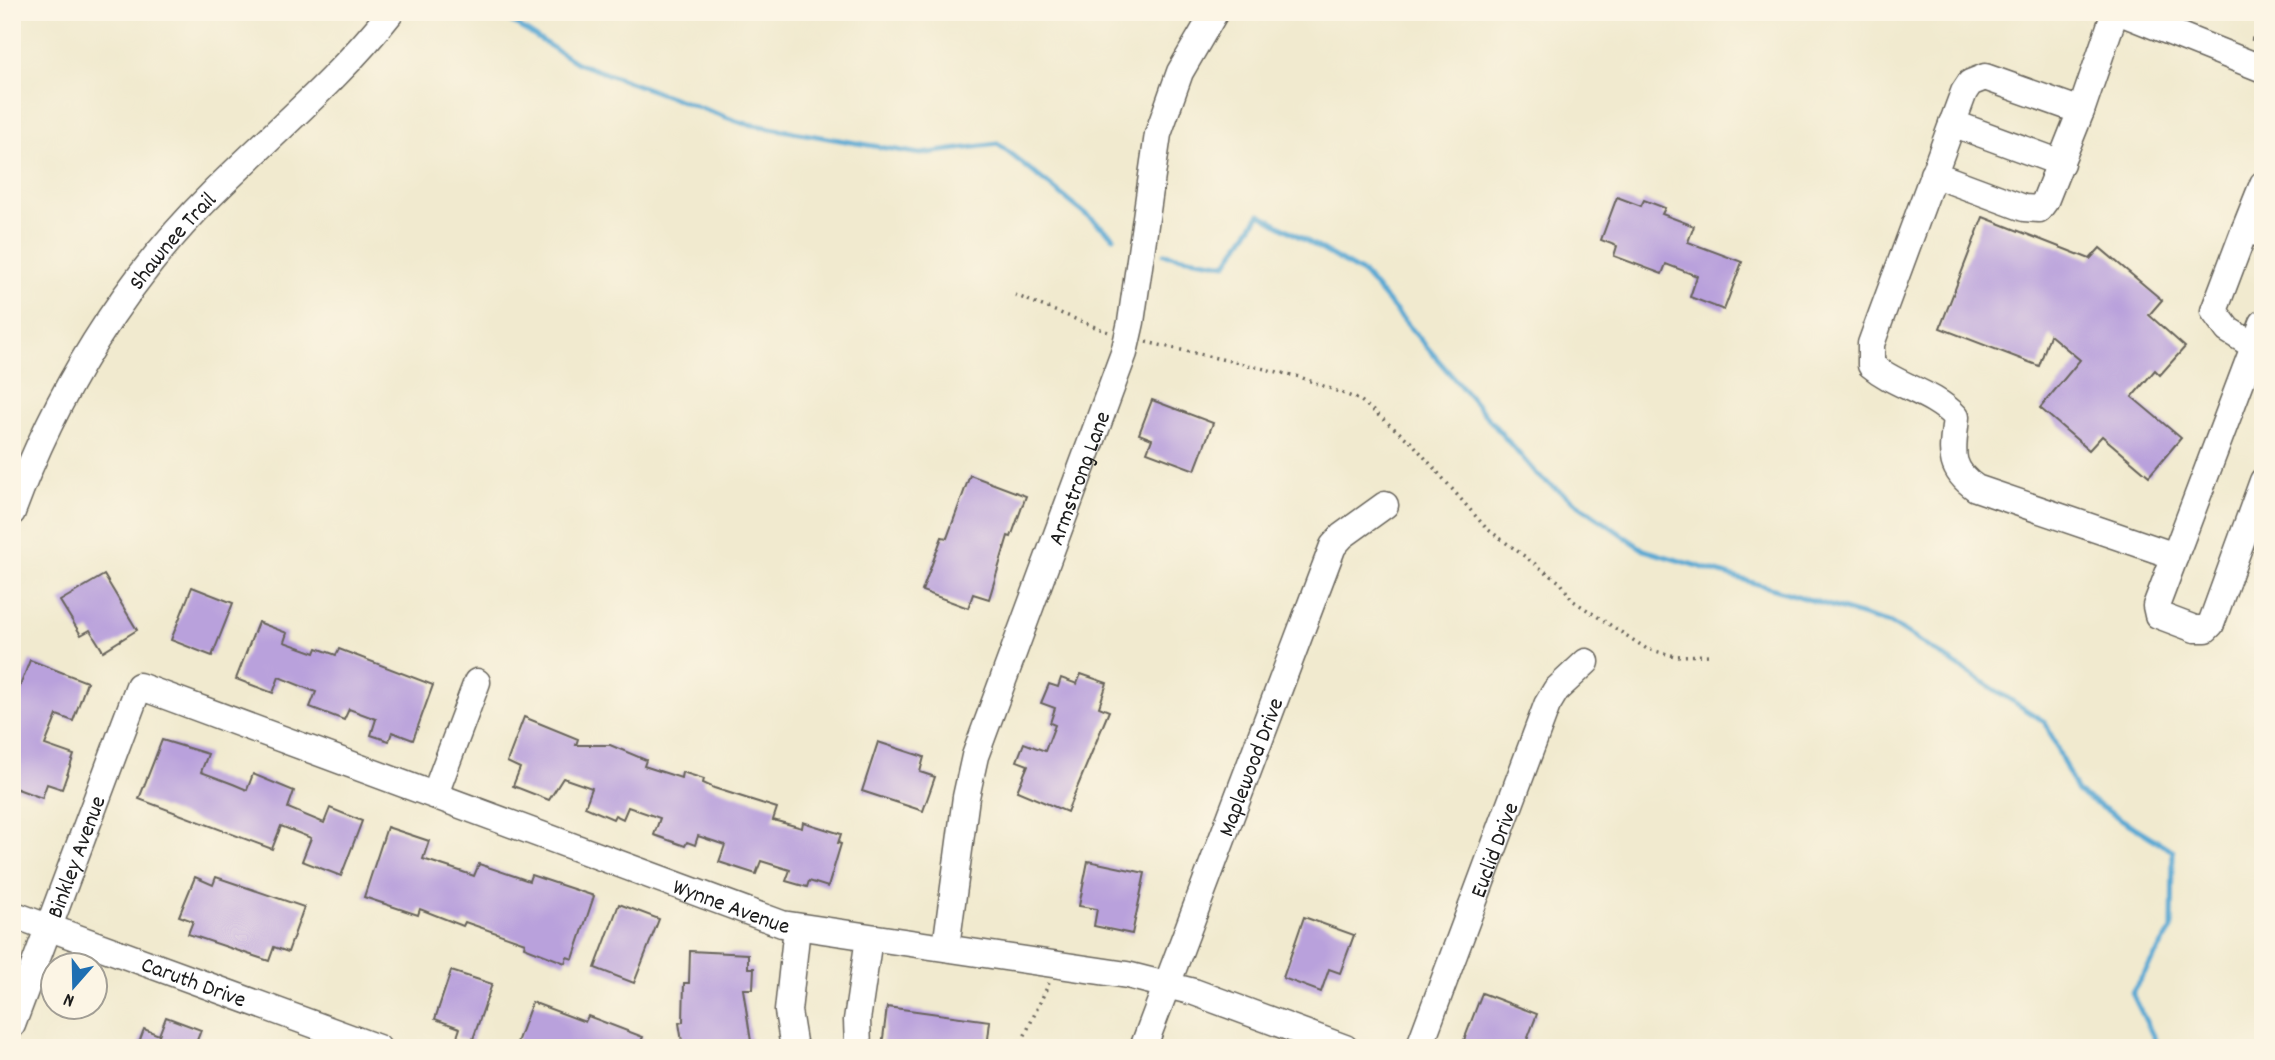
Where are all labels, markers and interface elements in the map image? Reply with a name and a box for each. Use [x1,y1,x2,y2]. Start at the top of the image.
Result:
street label: Shawnee Trail [122,185,226,298]
street label: Armstrong Lane [1041,407,1121,551]
street label: Maplewood Drive [1212,693,1294,842]
street label: Binkley Avenue [40,792,116,924]
street label: Euclid Drive [1464,798,1529,903]
street label: Wynne Avenue [667,872,791,945]
street label: Caruth Drive [136,950,250,1018]
north arrow [38,951,108,1021]
text: N [60,984,78,1013]

